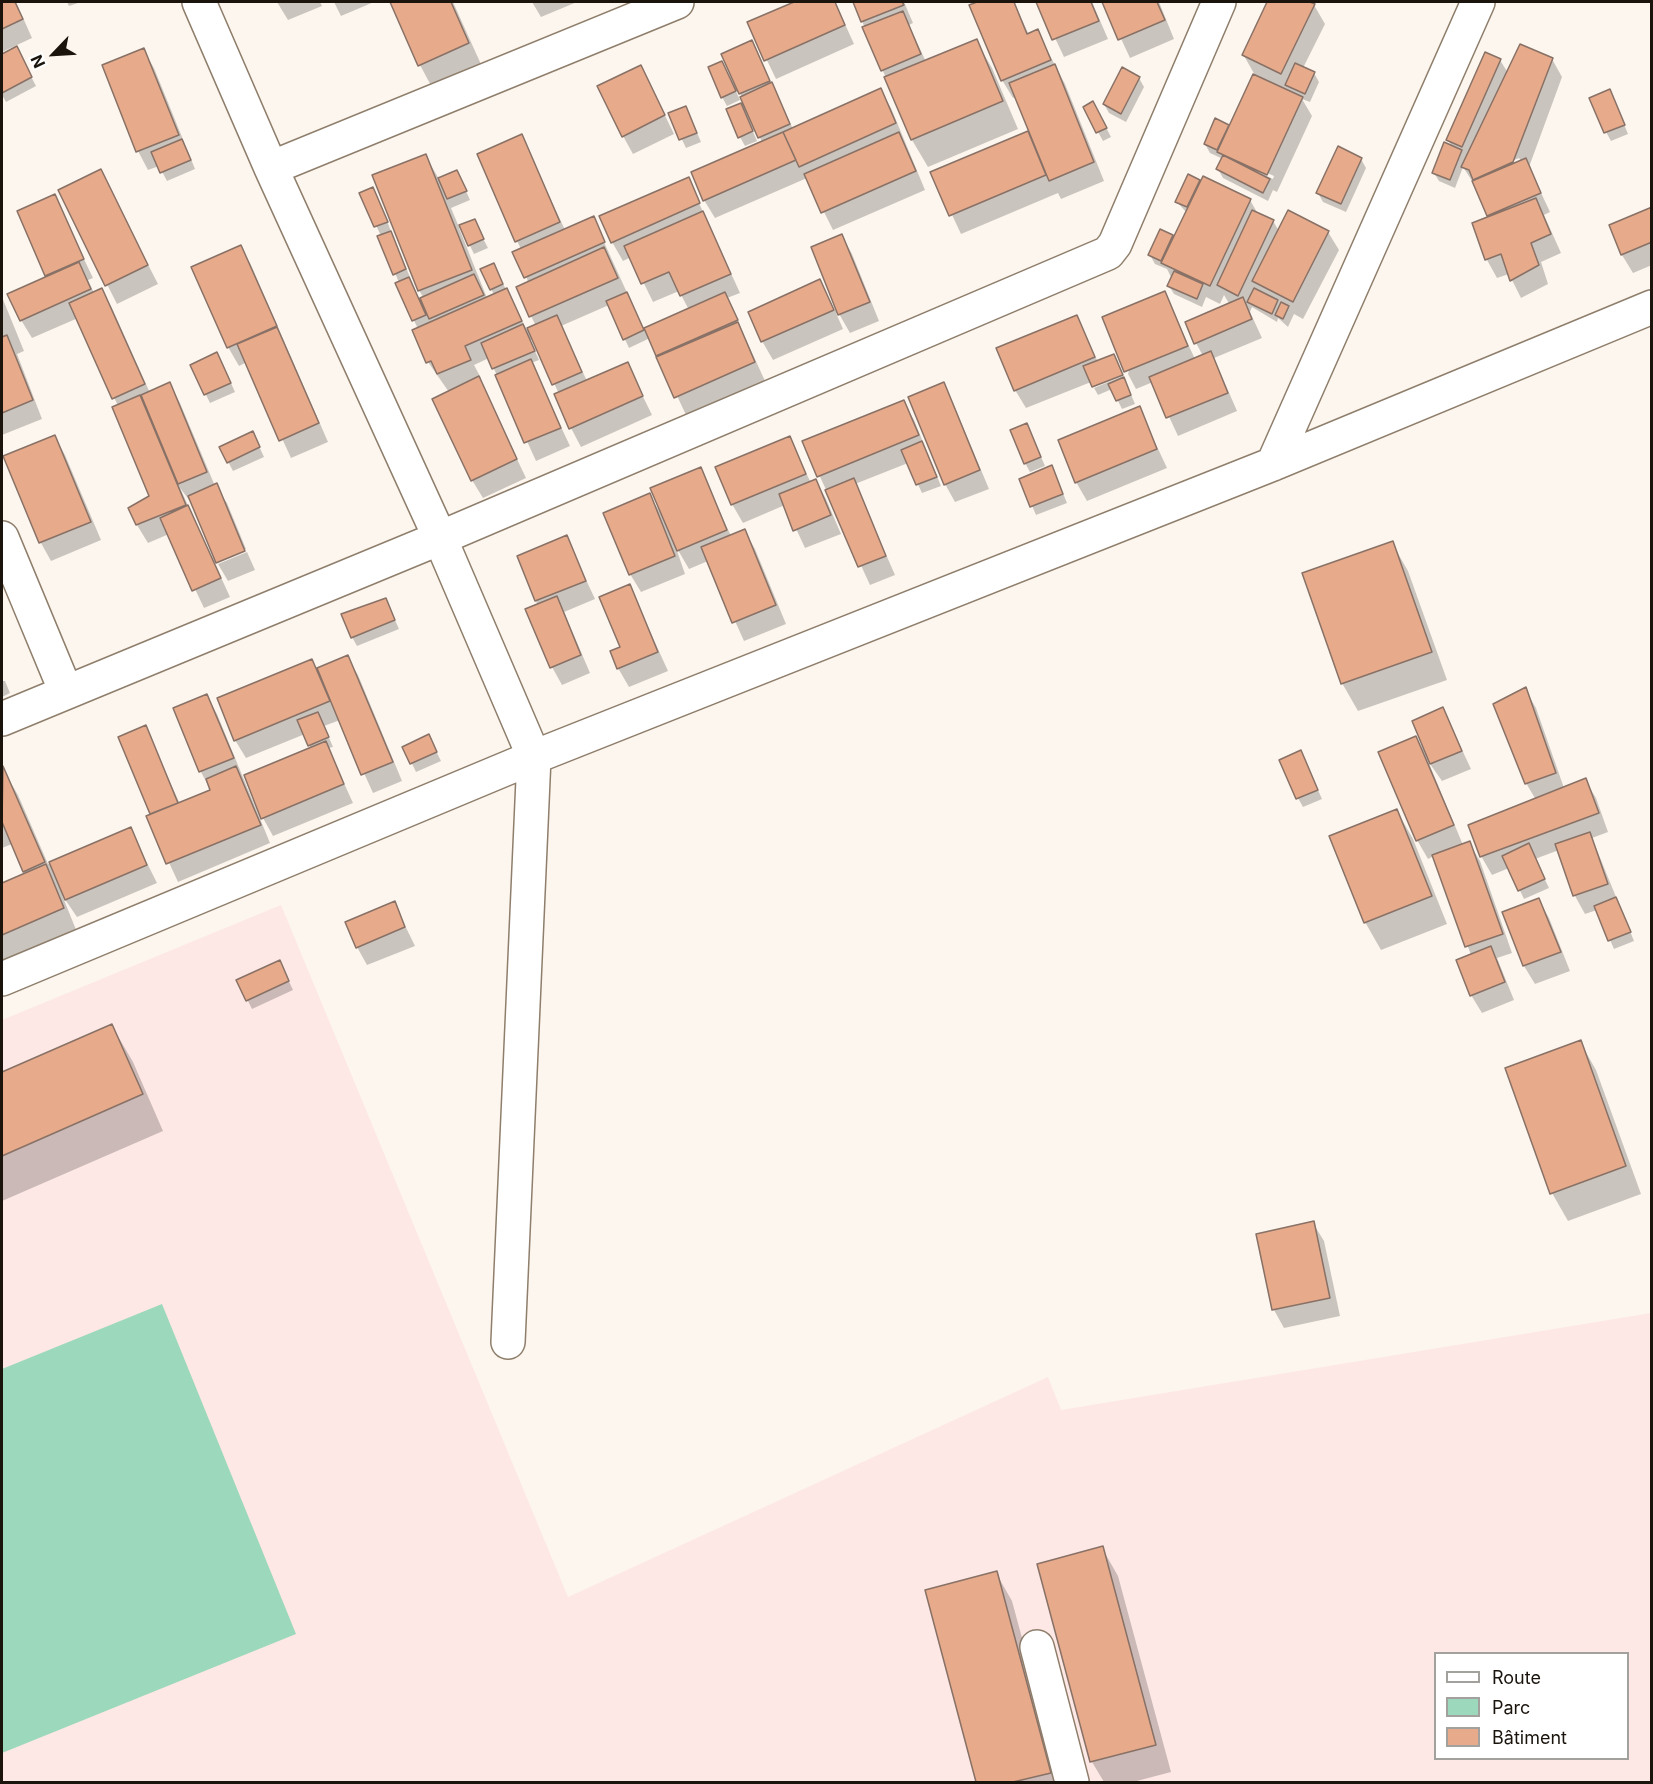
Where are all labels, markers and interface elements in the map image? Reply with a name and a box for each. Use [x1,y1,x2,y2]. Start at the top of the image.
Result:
north arrow [24,24,84,84]
text: N [26,52,49,71]
legend [1434,1652,1629,1760]
text: Route [1492,1667,1541,1688]
text: Parc [1492,1697,1530,1718]
text: Bâtiment [1492,1727,1567,1748]

